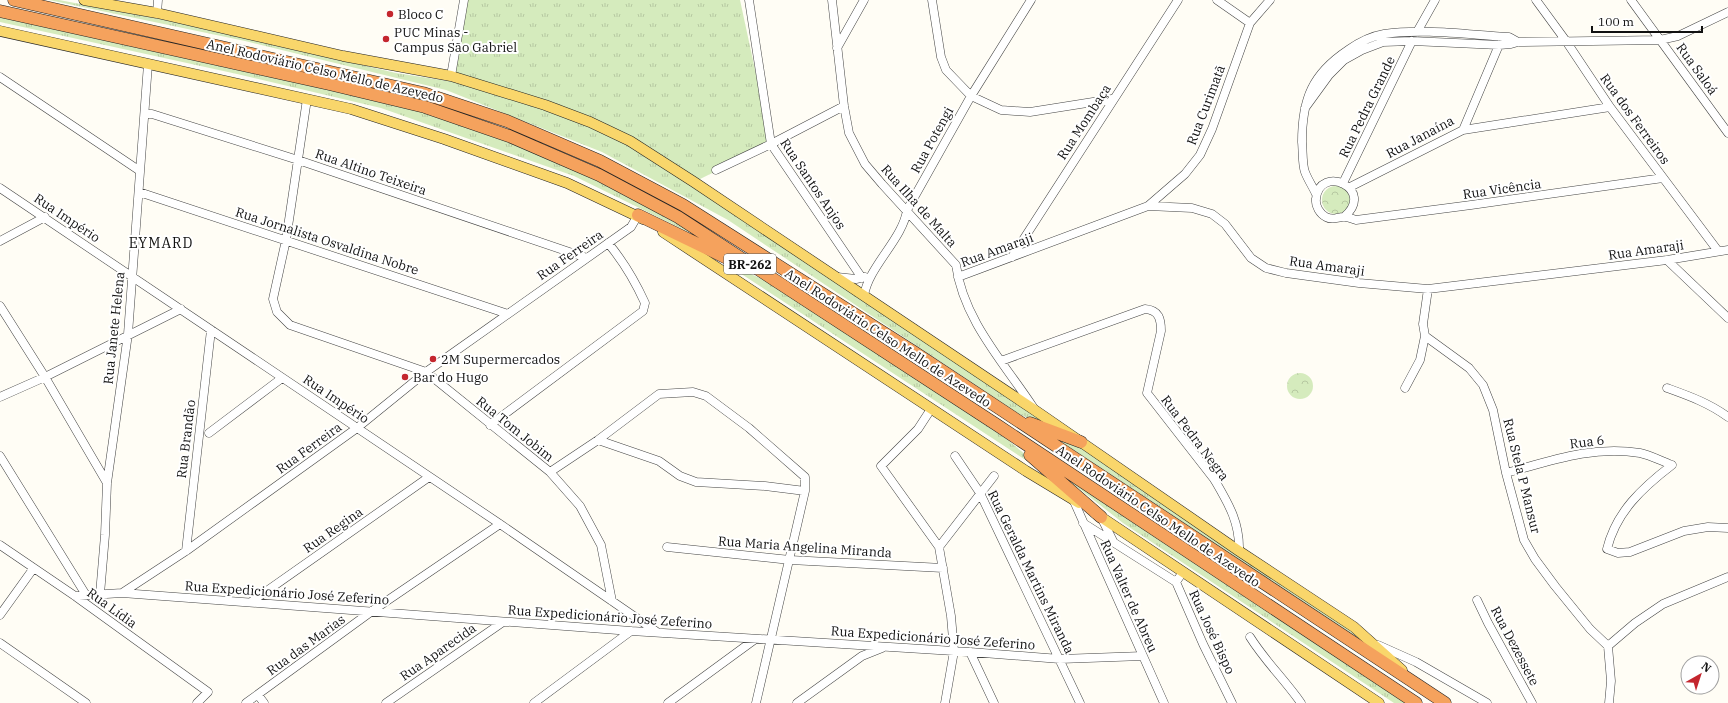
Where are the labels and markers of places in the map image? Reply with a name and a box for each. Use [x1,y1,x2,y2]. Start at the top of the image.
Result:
place label: Bloco C [398,6,443,23]
marker: Bloco C [385,9,395,19]
place label: PUC Minas - Campus São Gabriel [394,24,517,56]
marker: PUC Minas - Campus São Gabriel [381,34,391,44]
place label: 2M Supermercados [441,351,560,368]
marker: 2M Supermercados [428,354,438,364]
place label: Bar do Hugo [413,369,488,386]
marker: Bar do Hugo [400,372,410,382]

